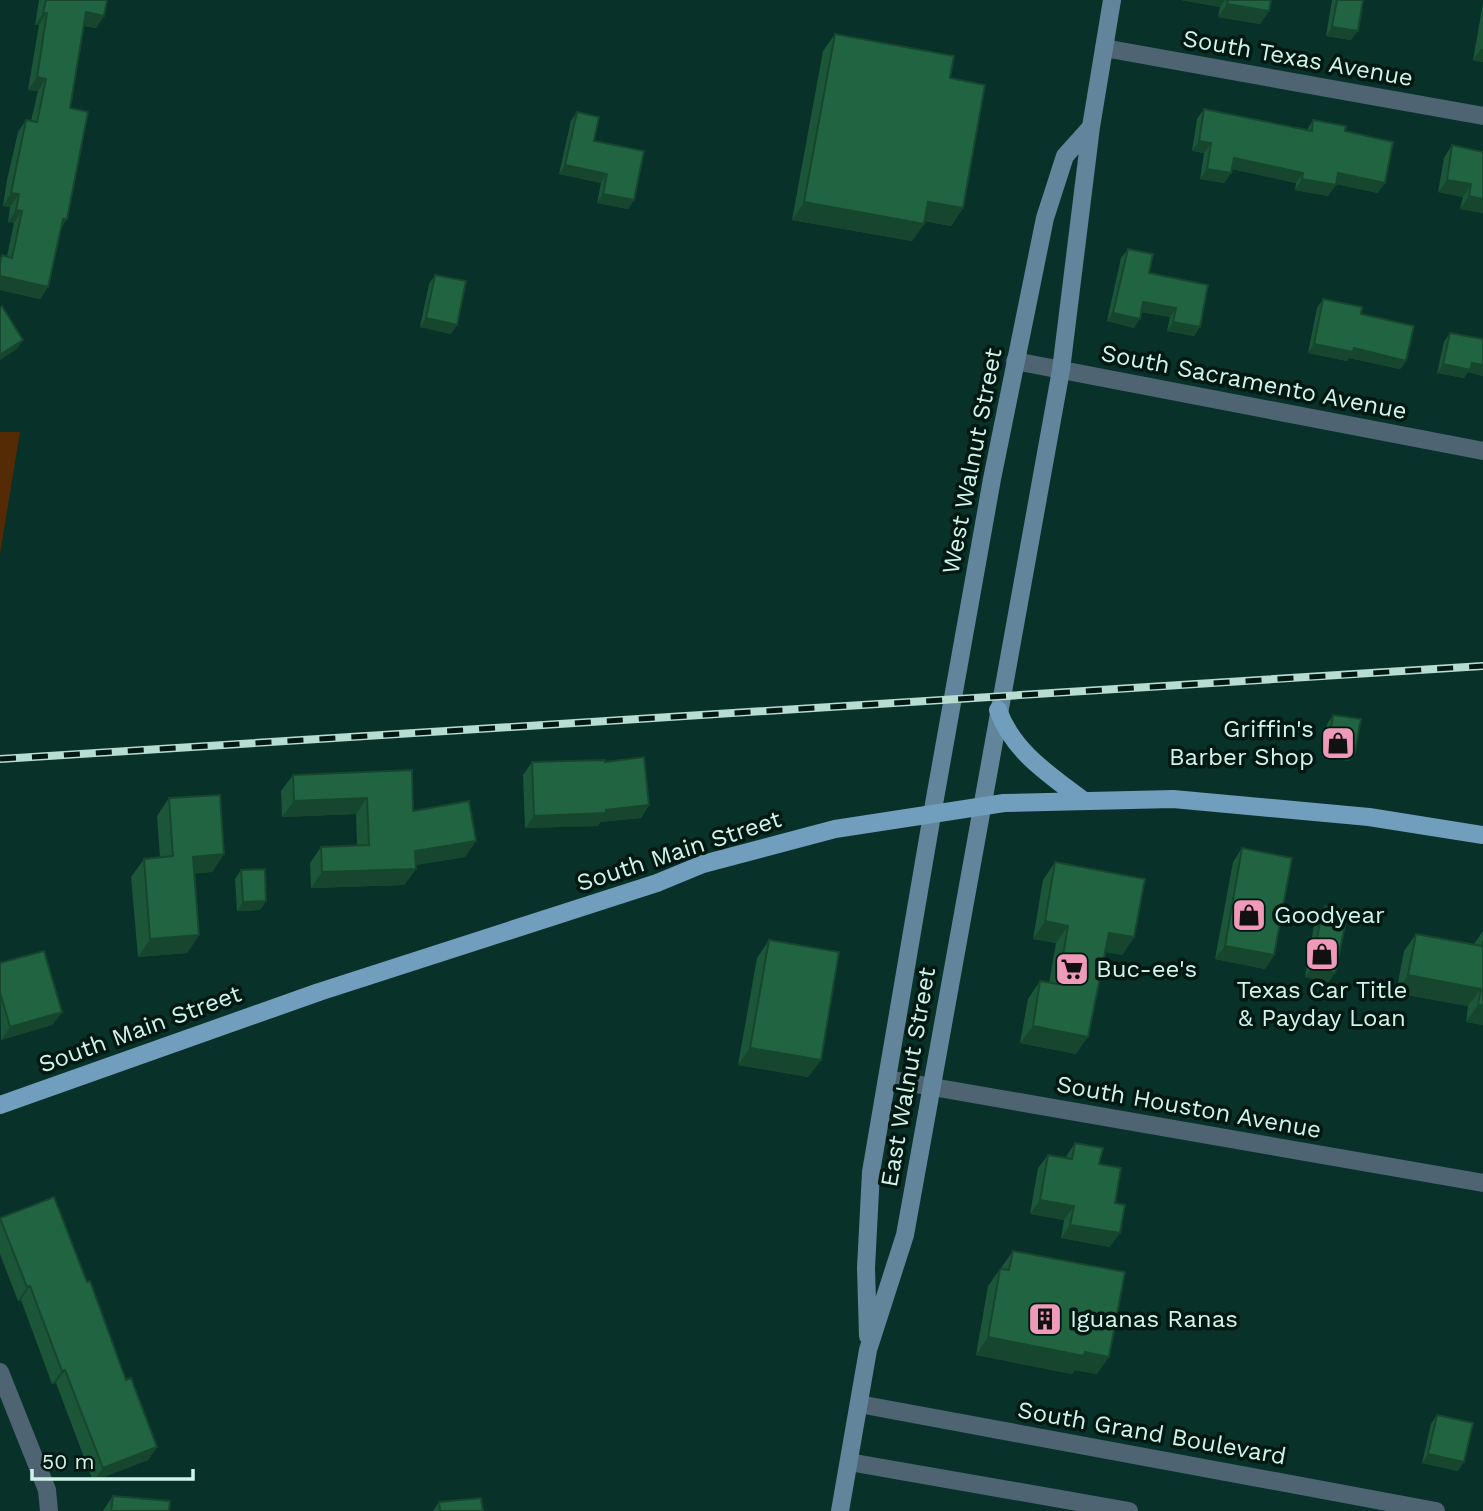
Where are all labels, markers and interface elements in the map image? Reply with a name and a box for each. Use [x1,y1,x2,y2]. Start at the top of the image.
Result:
street label: South Texas Avenue [1181,24,1415,92]
street label: South Sacramento Avenue [1099,339,1409,425]
street label: West Walnut Street [936,346,1008,576]
place label: Griffin's Barber Shop [1169,715,1314,771]
shop icon: Griffin's Barber Shop [1319,724,1357,762]
street label: South Main Street [573,805,785,897]
shop icon: Goodyear [1230,896,1268,934]
place label: Goodyear [1274,901,1385,929]
shop icon: Texas Car Title & Payday Loan [1303,935,1341,973]
supermarket icon: Buc-ee's [1053,950,1091,988]
place label: Buc-ee's [1096,955,1197,983]
street label: East Walnut Street [875,965,941,1189]
place label: Texas Car Title & Payday Loan [1237,976,1407,1032]
street label: South Main Street [35,979,245,1079]
street label: South Houston Avenue [1054,1070,1324,1144]
building icon: Iguanas Ranas [1026,1300,1064,1338]
place label: Iguanas Ranas [1070,1305,1238,1333]
street label: South Grand Boulevard [1016,1396,1288,1470]
scale bar [32,1438,192,1482]
text: 50 m [42,1449,94,1474]

